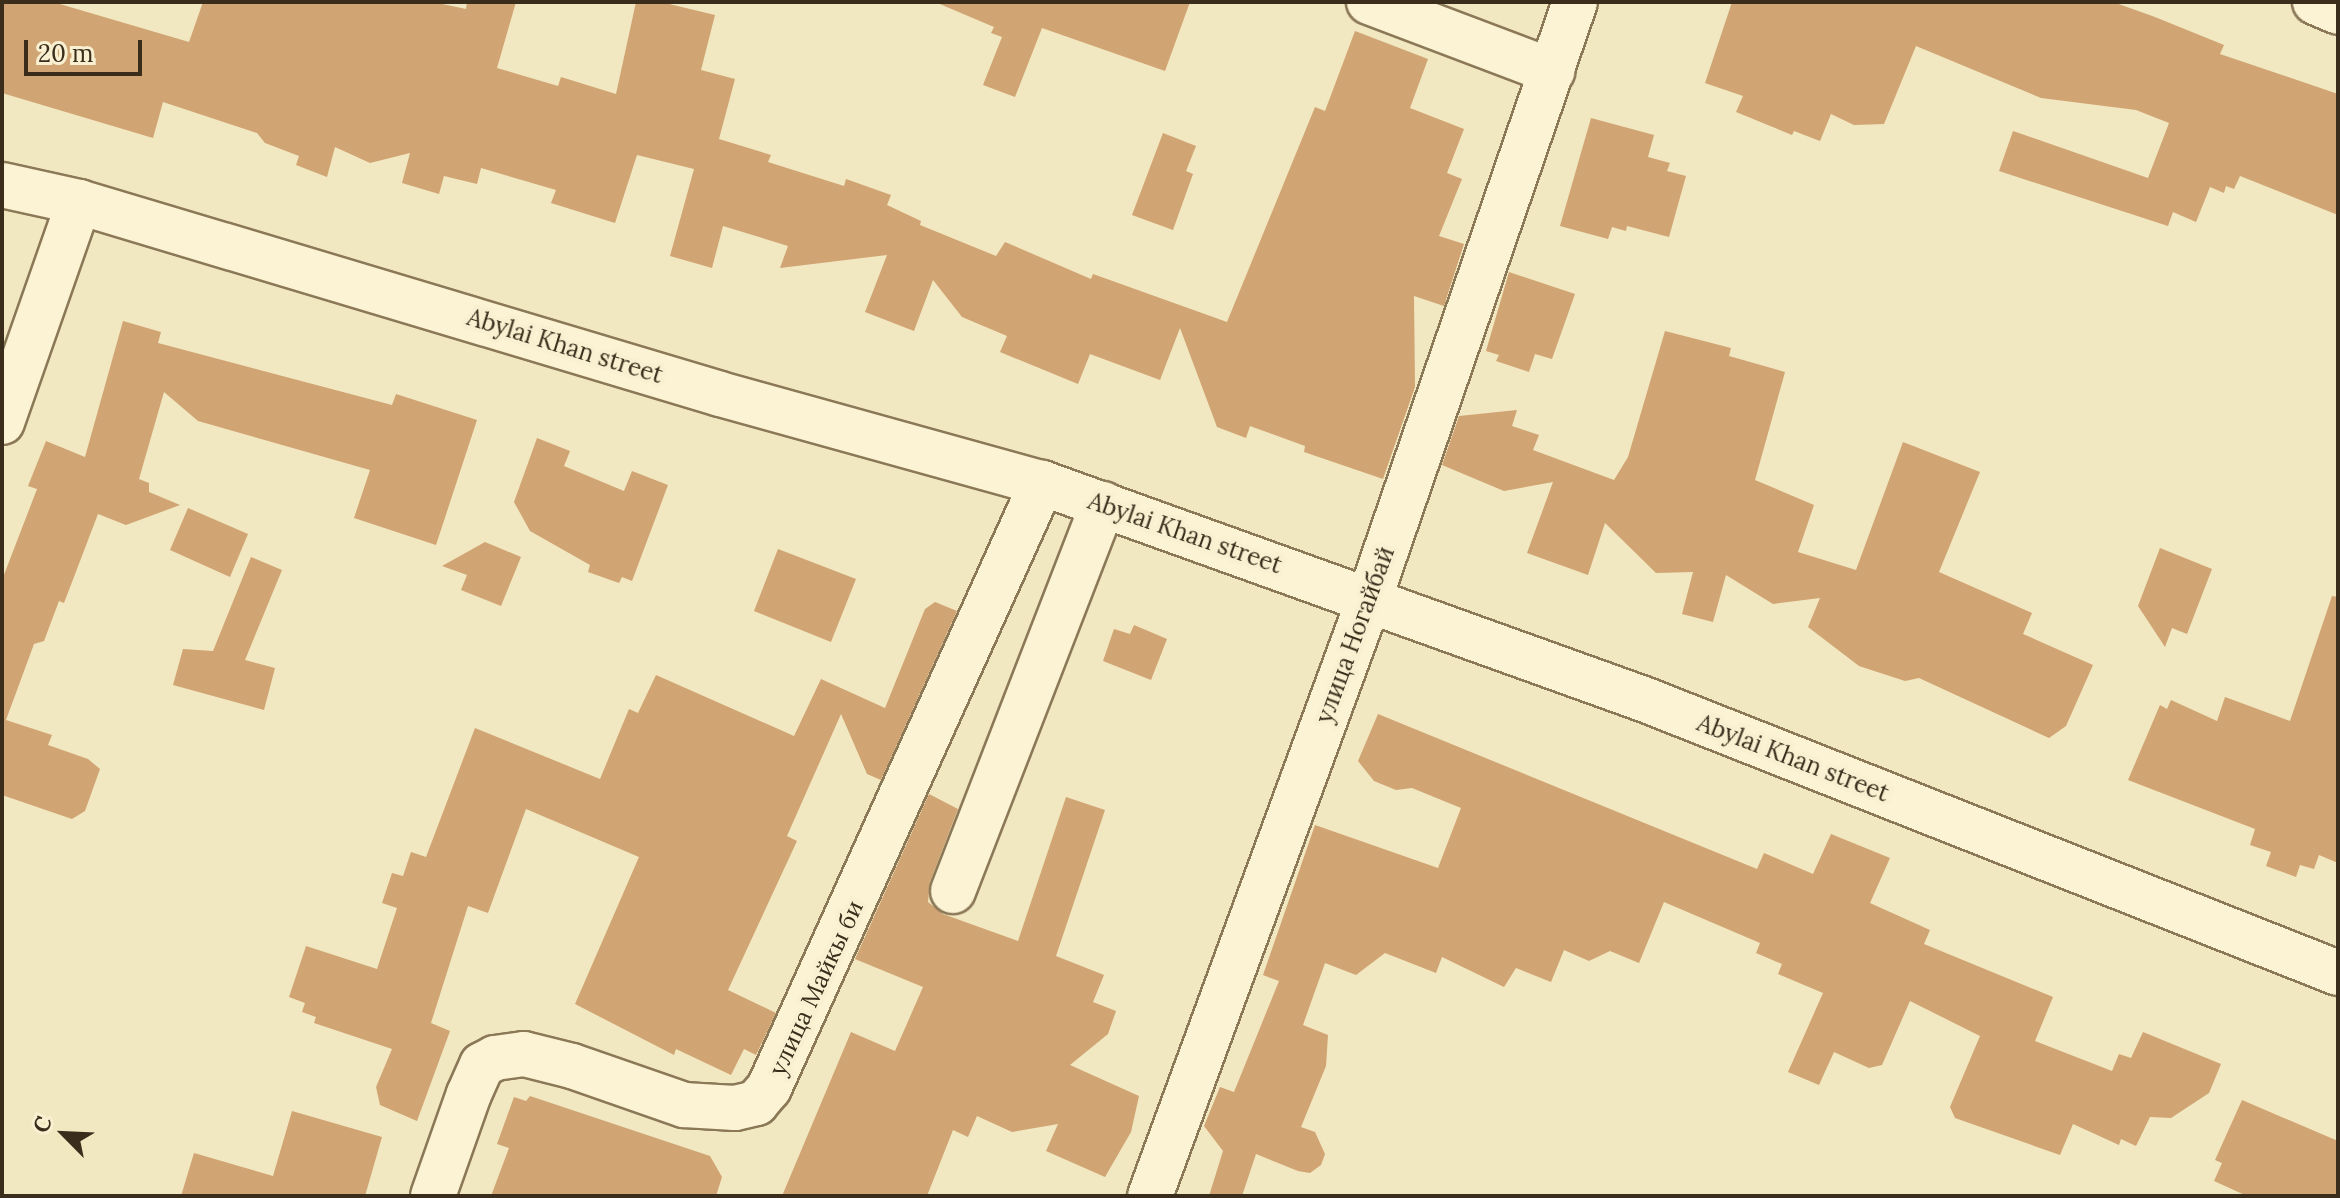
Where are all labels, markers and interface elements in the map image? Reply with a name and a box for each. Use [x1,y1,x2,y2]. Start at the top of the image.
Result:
scale bar [28,24,146,74]
text: 20 m [38,38,94,69]
street label: Abylai Khan street [464,303,666,389]
street label: Abylai Khan street [1084,486,1286,580]
street label: улица Ногайбай [1310,543,1400,727]
street label: Abylai Khan street [1693,708,1893,808]
street label: улица Майкы би [763,896,869,1080]
north arrow [24,1094,104,1174]
text: С [26,1112,58,1137]

